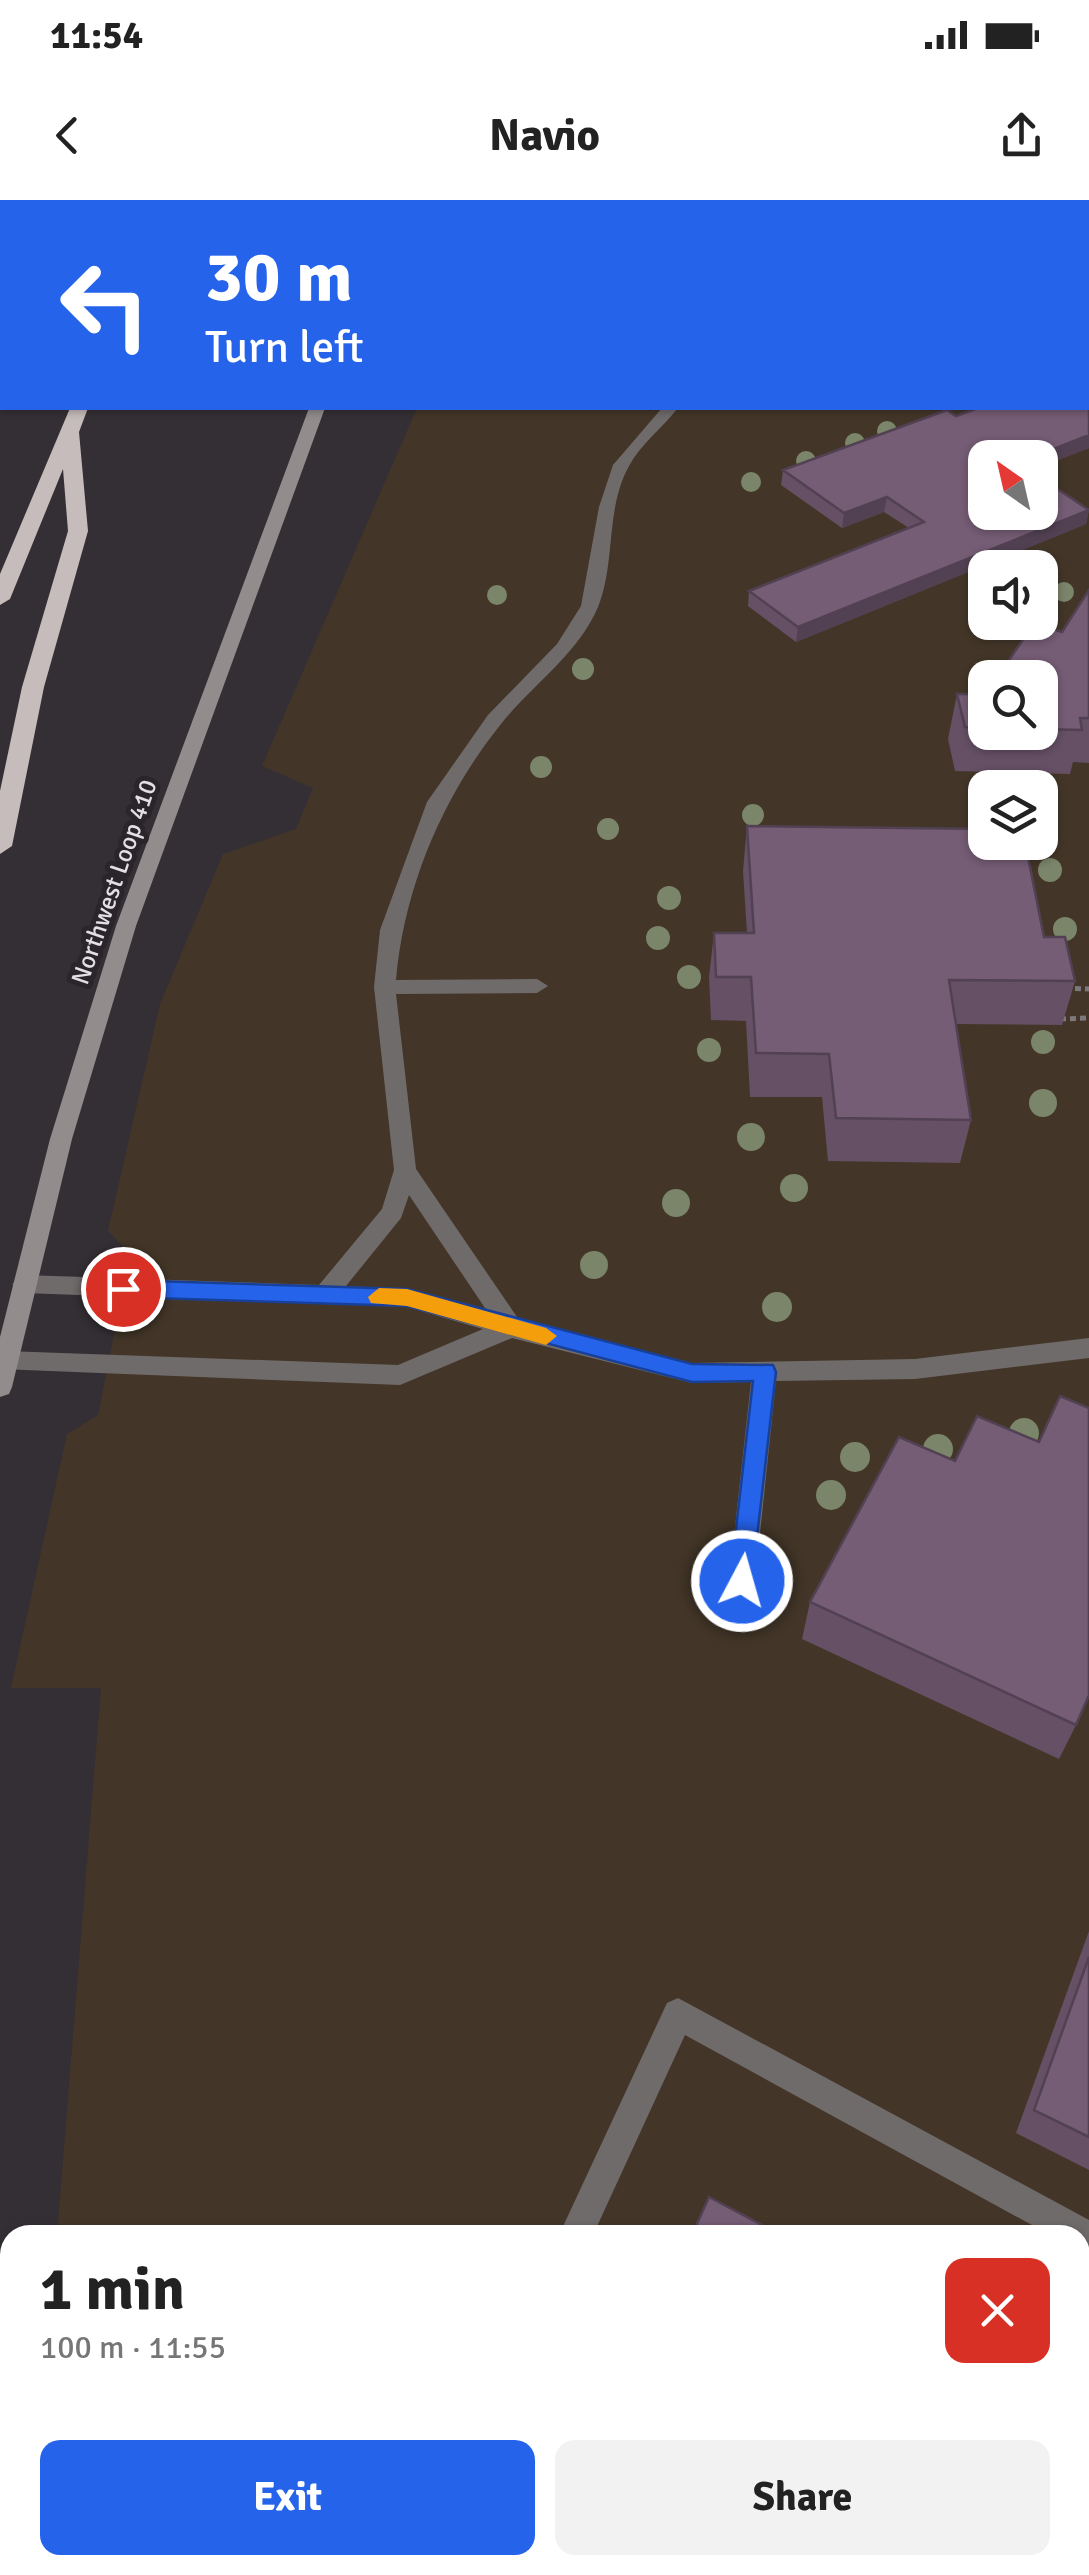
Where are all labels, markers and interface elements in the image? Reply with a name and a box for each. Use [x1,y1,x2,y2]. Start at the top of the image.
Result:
text: 11:54 [50,12,143,59]
icon: back [40,108,95,163]
text: Navio [489,108,600,163]
icon: share [994,108,1049,163]
text: 30 m [205,234,353,320]
icon: left [40,240,170,370]
text: Turn left [205,320,364,375]
north arrow [968,440,1058,530]
map controls [968,440,1058,860]
button: sound [968,550,1058,640]
button: search [968,660,1058,750]
button: layers [968,770,1058,860]
street label: Northwest Loop 410 [64,775,164,989]
pin [81,1247,166,1332]
icon: arrive [96,1262,151,1317]
position arrow [690,1529,794,1633]
text: 1 min [40,2253,185,2327]
button: close [945,2258,1050,2363]
text: 100 m · 11:55 [40,2328,226,2367]
button: Exit [40,2440,535,2555]
button: Share [555,2440,1050,2555]

